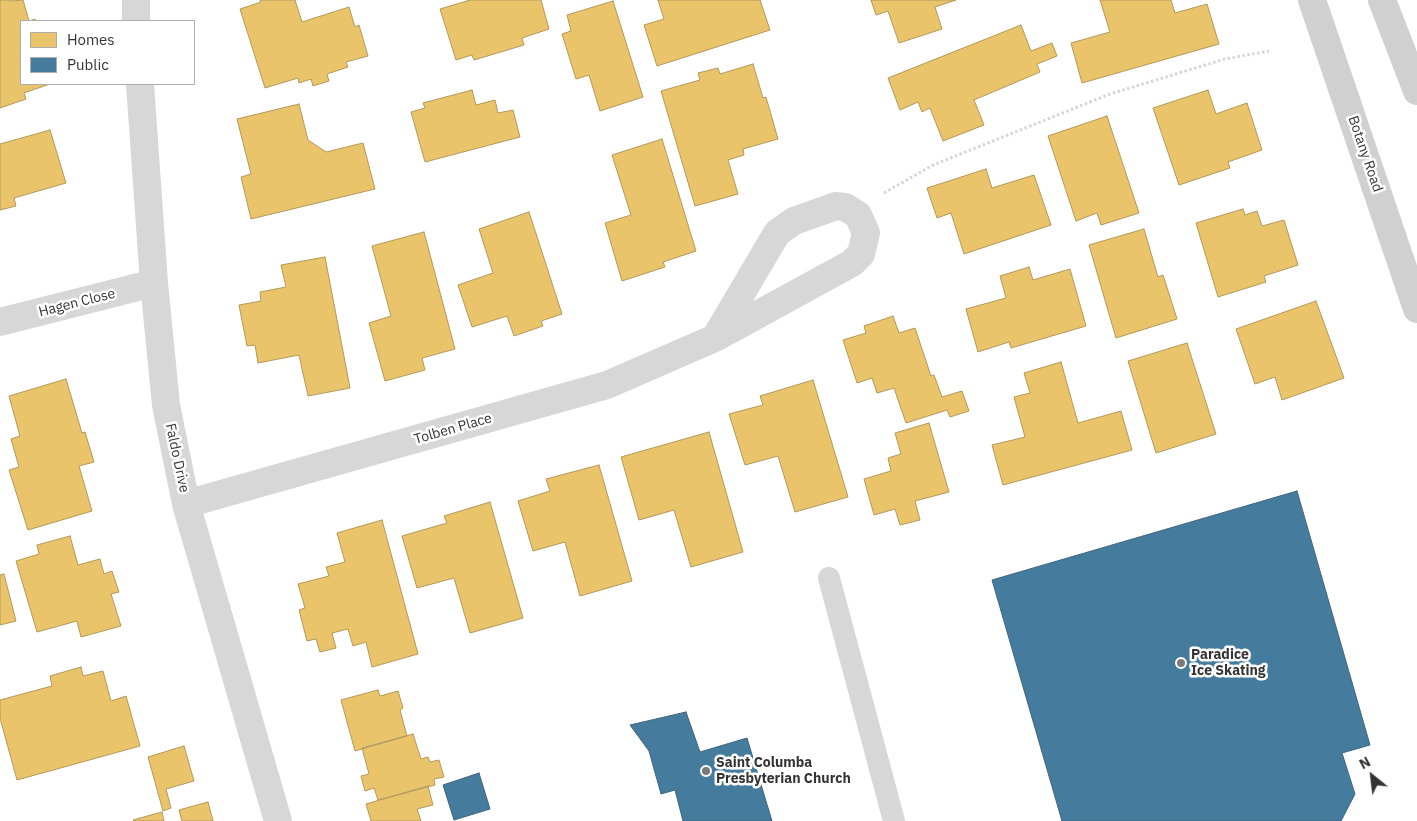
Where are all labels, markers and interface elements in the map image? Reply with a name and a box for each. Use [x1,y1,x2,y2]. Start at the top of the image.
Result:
legend [20,20,195,85]
text: Homes [67,30,115,49]
text: Public [67,55,109,74]
street label: Botany Road [1344,114,1386,194]
street label: Hagen Close [37,285,117,321]
street label: Tolben Place [412,410,494,448]
street label: Faldo Drive [161,422,193,494]
place label: Paradice Ice Skating [1191,647,1265,680]
marker: Paradice Ice Skating [1175,657,1187,669]
north arrow [1347,751,1397,801]
text: N [1356,753,1374,773]
place label: Saint Columba Presbyterian Church [716,755,851,788]
marker: Saint Columba Presbyterian Church [700,765,712,777]

